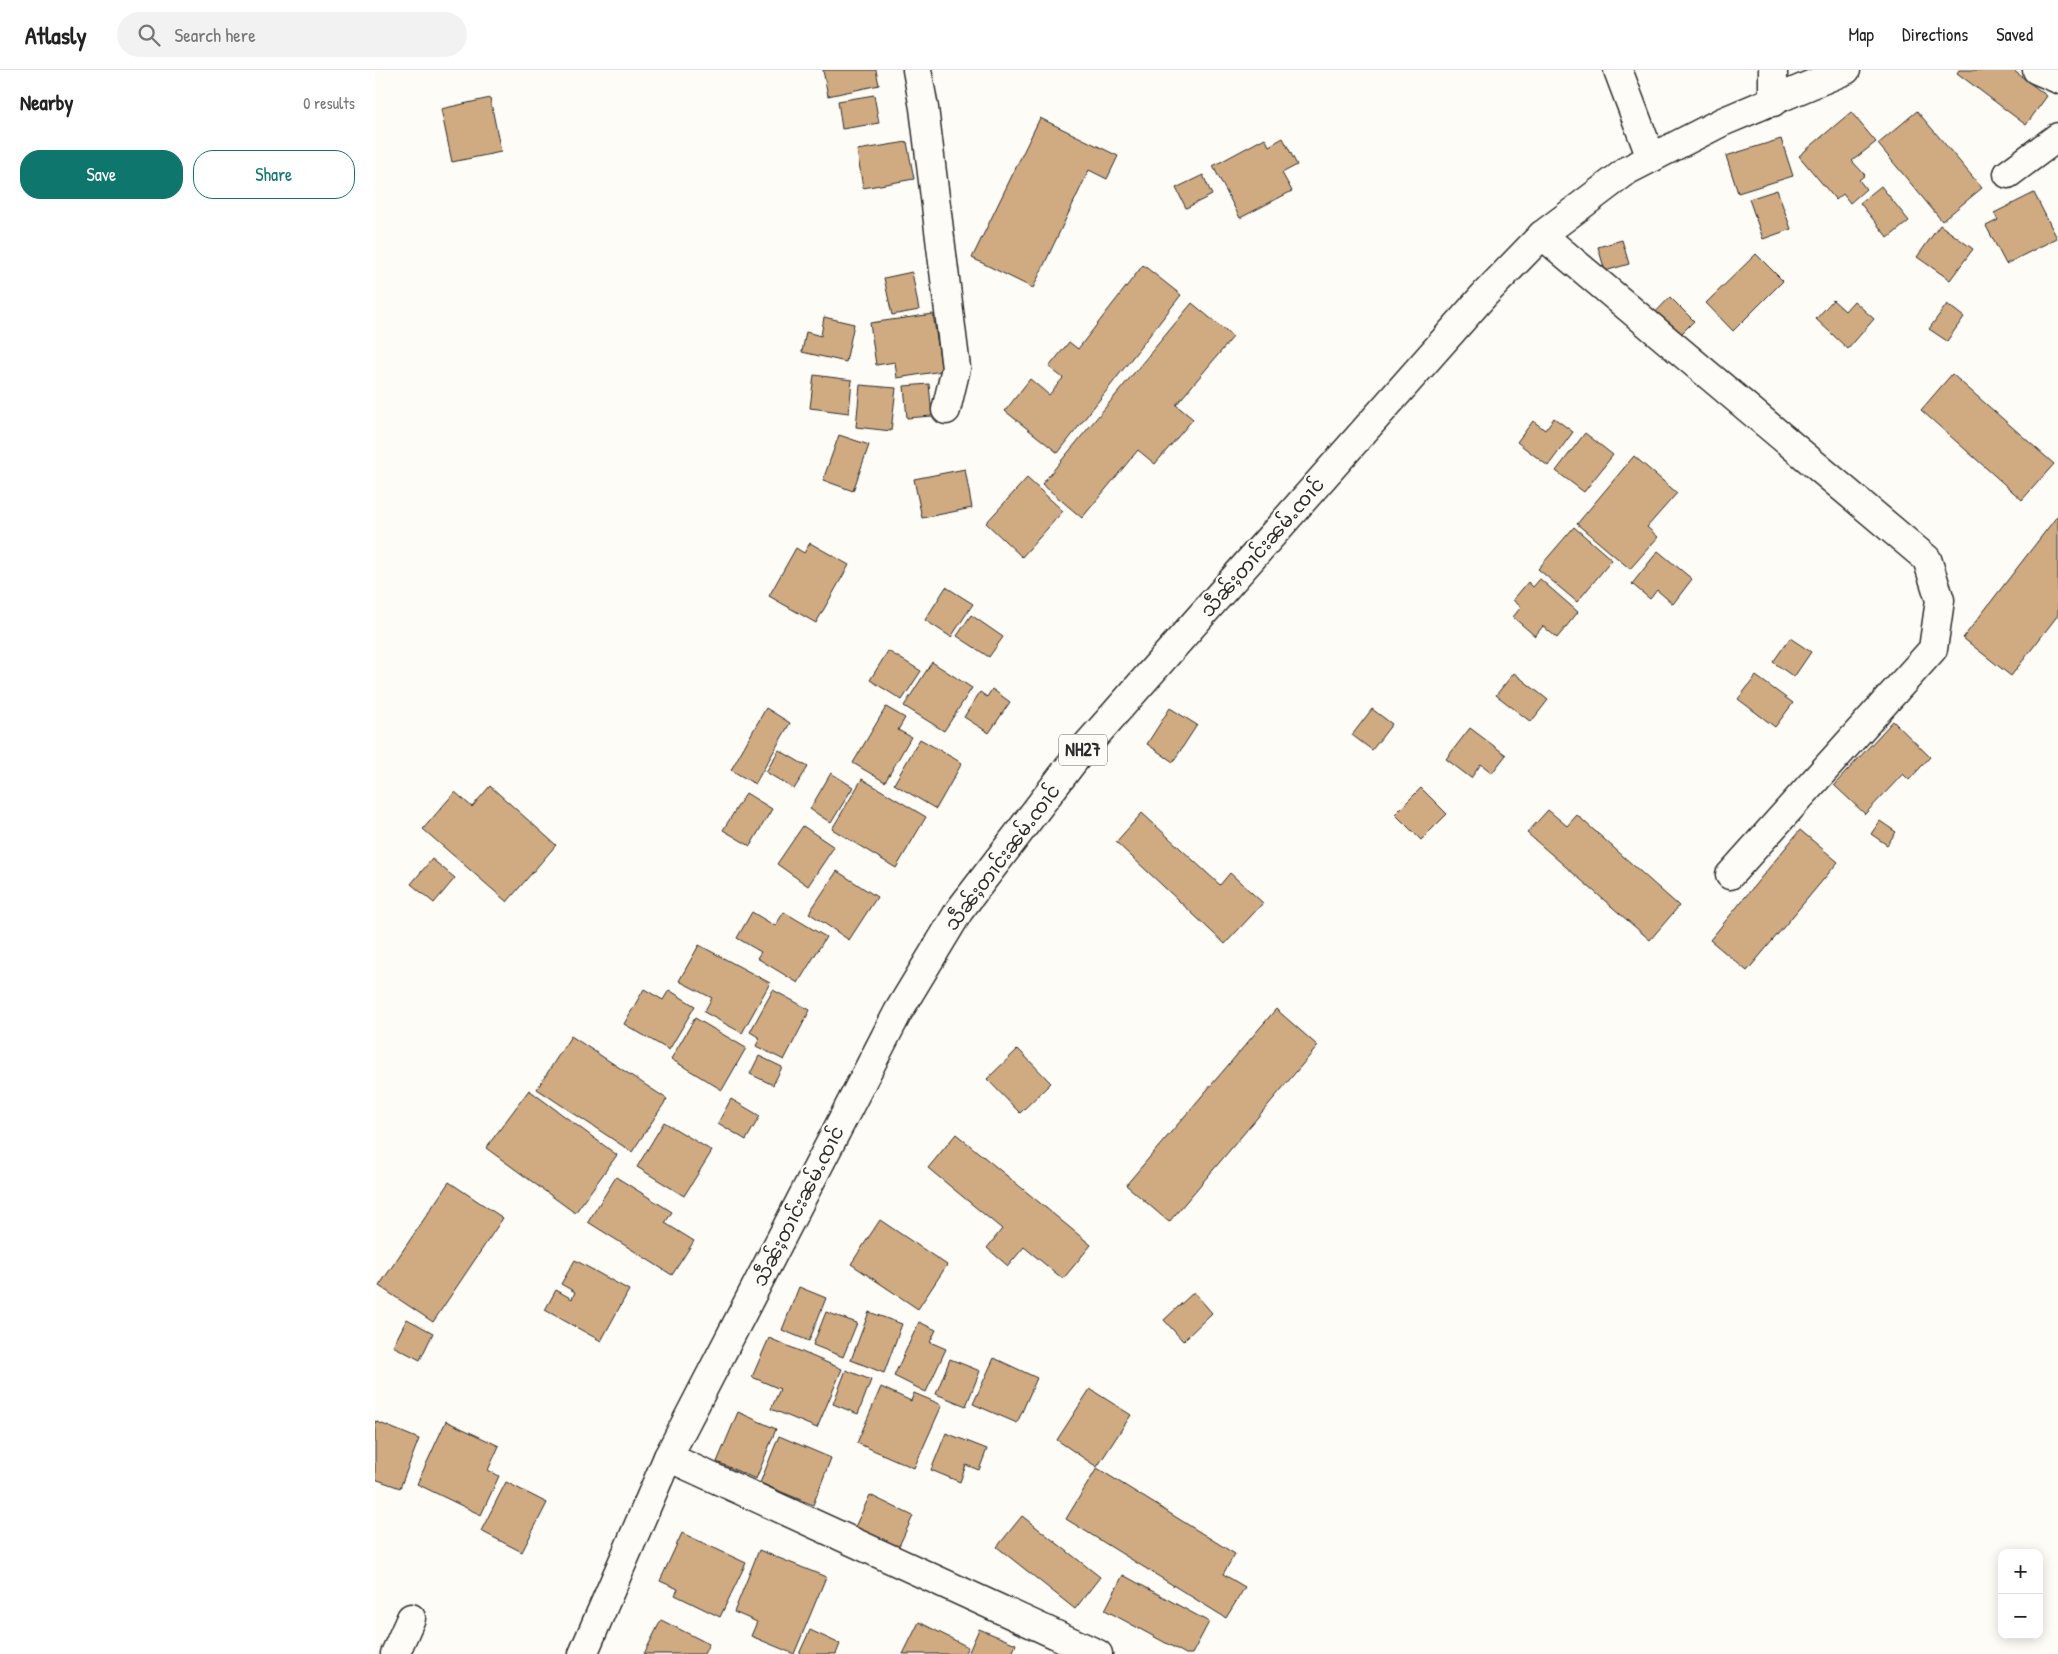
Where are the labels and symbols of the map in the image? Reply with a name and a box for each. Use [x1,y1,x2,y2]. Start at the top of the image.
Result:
street label: သဵၼ်ႈတၢင်းၼမ်ႉၸၢင် [1193,471,1330,622]
road number: NH27 [1059,734,1107,766]
street label: သဵၼ်ႈတၢင်းၼမ်ႉၸၢင် [938,778,1066,936]
street label: သဵၼ်ႈတၢင်းၼမ်ႉၸၢင် [745,1121,850,1291]

